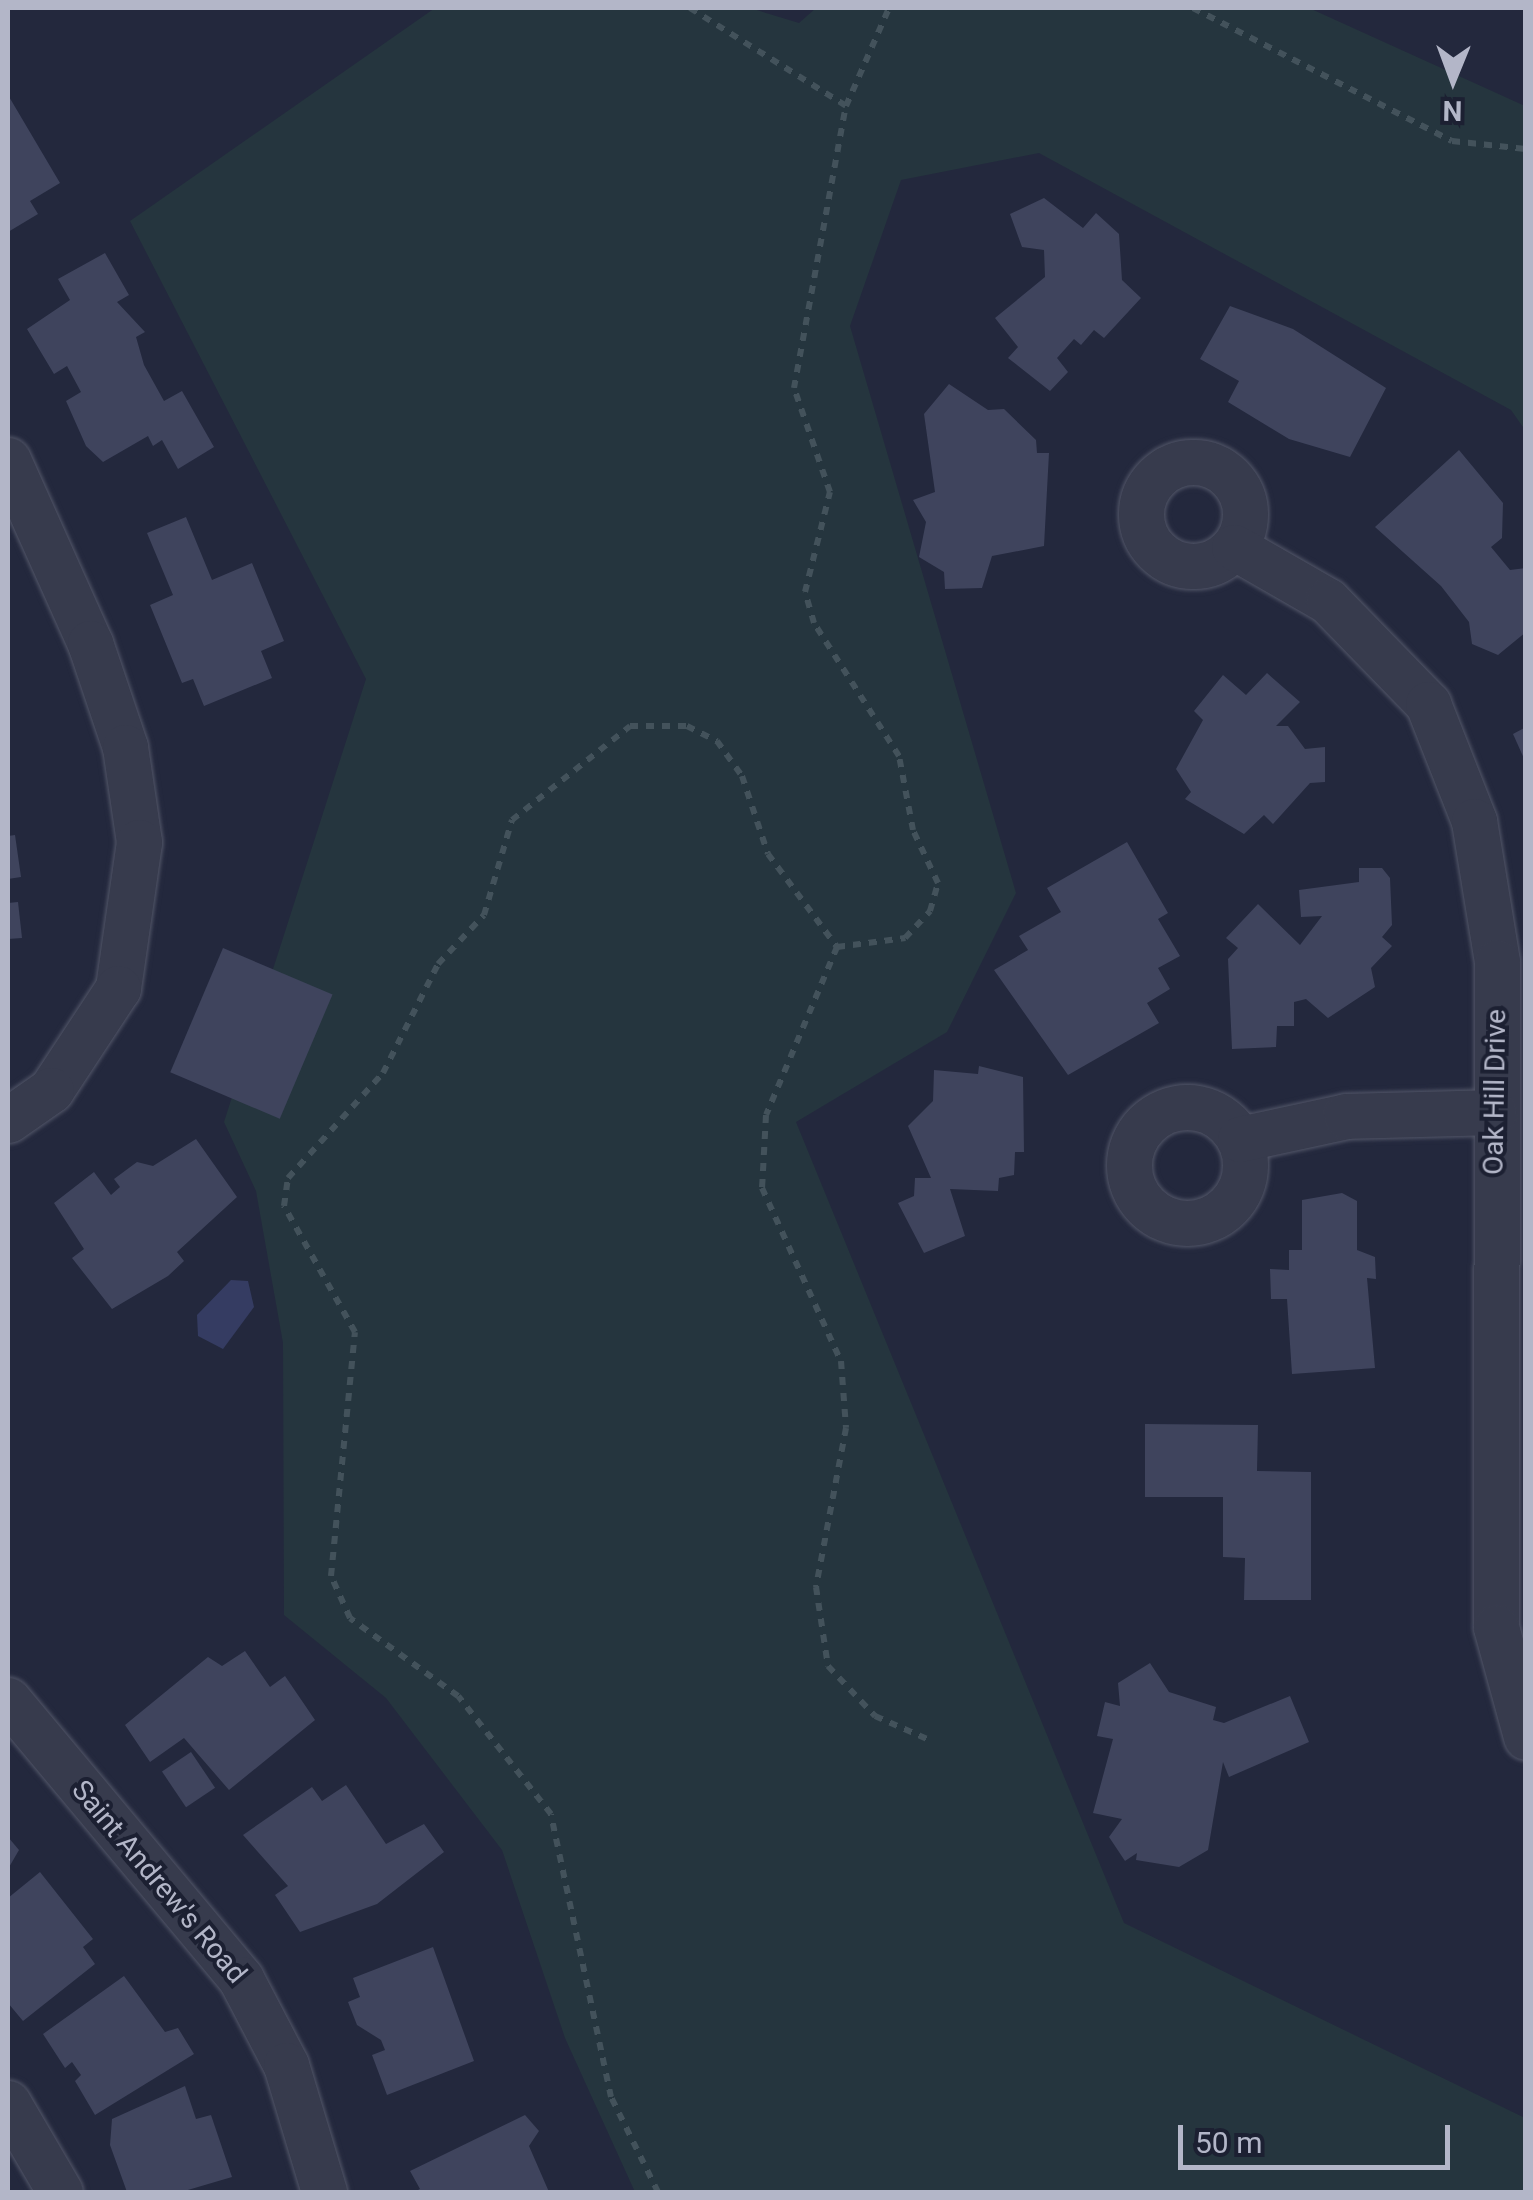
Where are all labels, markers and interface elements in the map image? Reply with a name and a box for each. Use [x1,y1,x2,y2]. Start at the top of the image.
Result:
north arrow [1403,30,1503,130]
text: N [1442,94,1463,127]
street label: Oak Hill Drive [1477,1009,1513,1175]
street label: Saint Andrew's Road [64,1774,254,1990]
scale bar [1183,2105,1456,2167]
text: 50 m [1195,2125,1262,2160]

